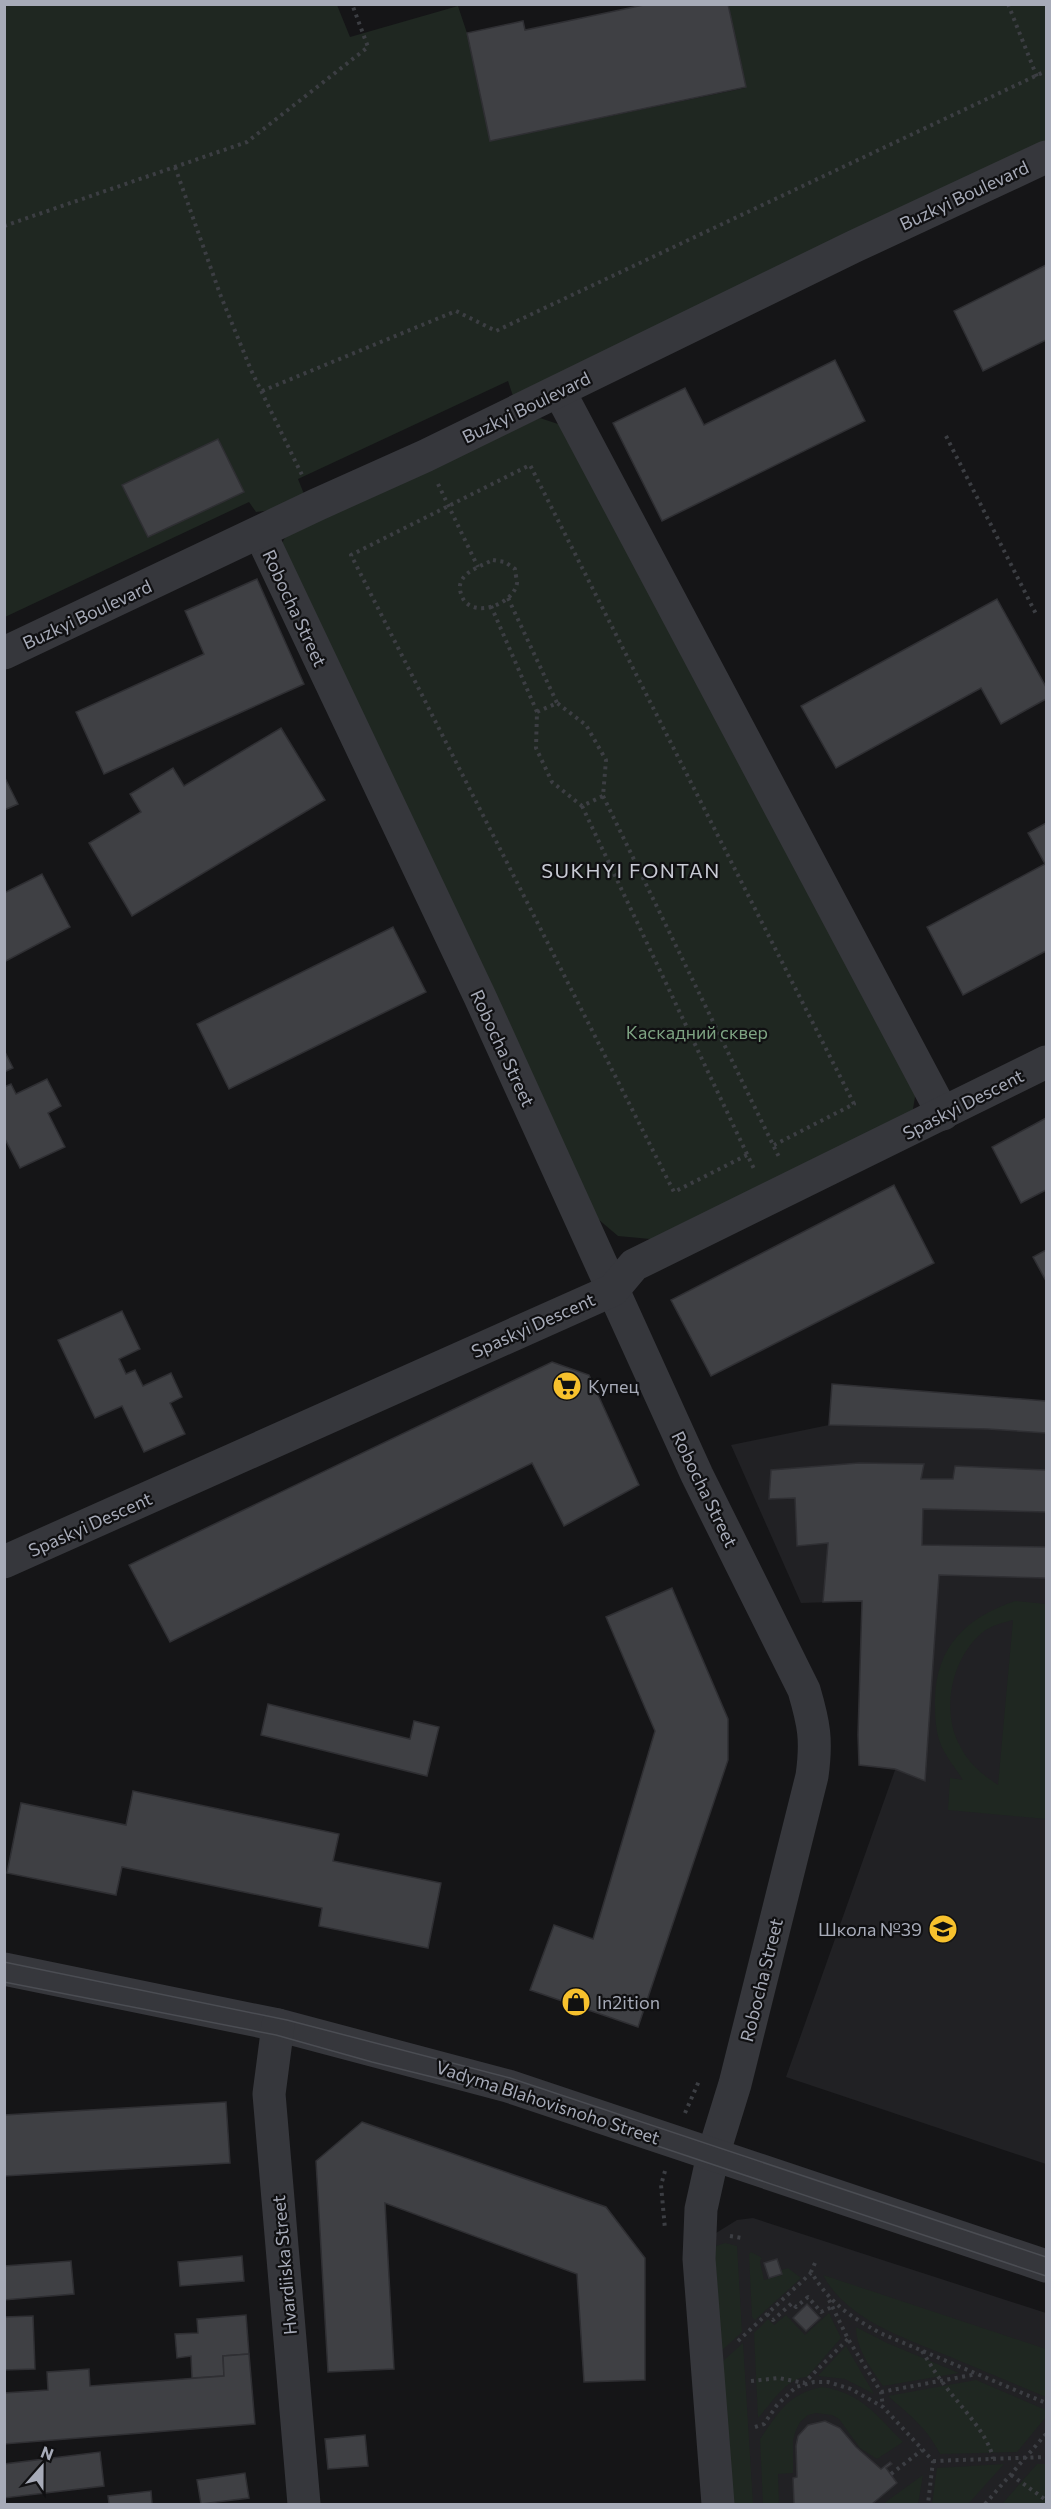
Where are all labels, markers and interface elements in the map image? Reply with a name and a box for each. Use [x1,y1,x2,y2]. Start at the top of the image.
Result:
street label: Buzkyi Boulevard [896,155,1032,235]
street label: Buzkyi Boulevard [458,366,594,448]
street label: Robocha Street [258,546,332,670]
street label: Buzkyi Boulevard [19,574,155,654]
district label: SUKHYI FONTAN [541,858,721,882]
street label: Robocha Street [466,986,540,1110]
park label: Каскадний сквер [626,1021,768,1043]
street label: Spaskyi Descent [899,1064,1027,1144]
street label: Spaskyi Descent [468,1288,598,1362]
supermarket icon: Купец [551,1370,583,1402]
place label: Купец [588,1375,640,1397]
street label: Robocha Street [667,1427,743,1551]
street label: Spaskyi Descent [25,1487,155,1561]
school or university icon: Школа №39 [927,1913,959,1945]
street label: Robocha Street [735,1916,787,2044]
place label: Школа №39 [818,1918,922,1940]
shop icon: In2ition [560,1986,592,2018]
place label: In2ition [597,1991,660,2013]
street label: Vadyma Blahovisnoho Street [433,2055,663,2149]
street label: Hvardiiska Street [267,2194,301,2336]
north arrow [12,2437,72,2497]
text: N [39,2442,57,2464]

